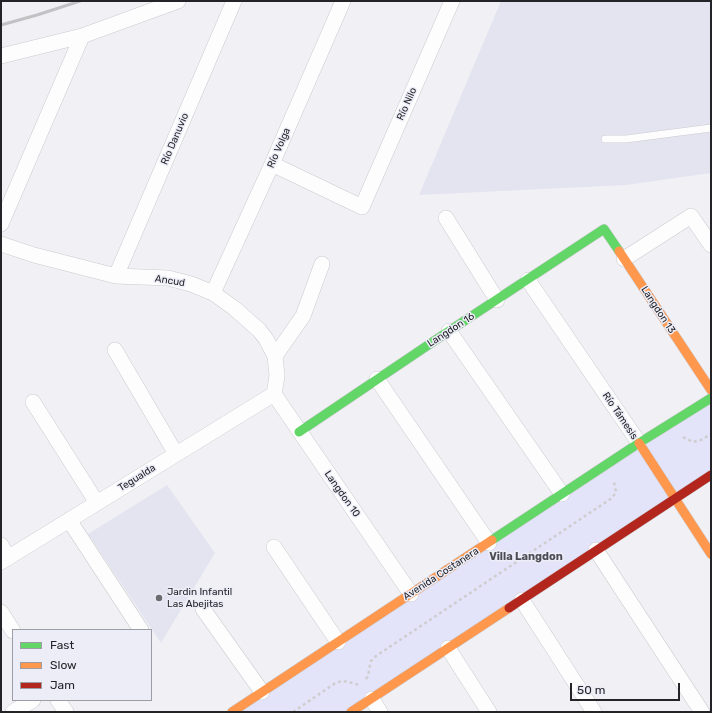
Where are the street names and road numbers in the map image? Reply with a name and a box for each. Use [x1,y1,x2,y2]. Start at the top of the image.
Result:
street label: Río Nilo [394,86,420,122]
street label: Río Danuvio [159,111,191,167]
street label: Río Volga [265,126,293,170]
street label: Ancud [154,273,186,289]
street label: Langdon 13 [638,284,678,336]
street label: Langdon 16 [425,310,477,350]
street label: Río Támesis [600,390,640,442]
street label: Tegualda [116,462,158,494]
street label: Langdon 10 [322,468,362,520]
street label: Avenida Costanera [401,545,481,603]

